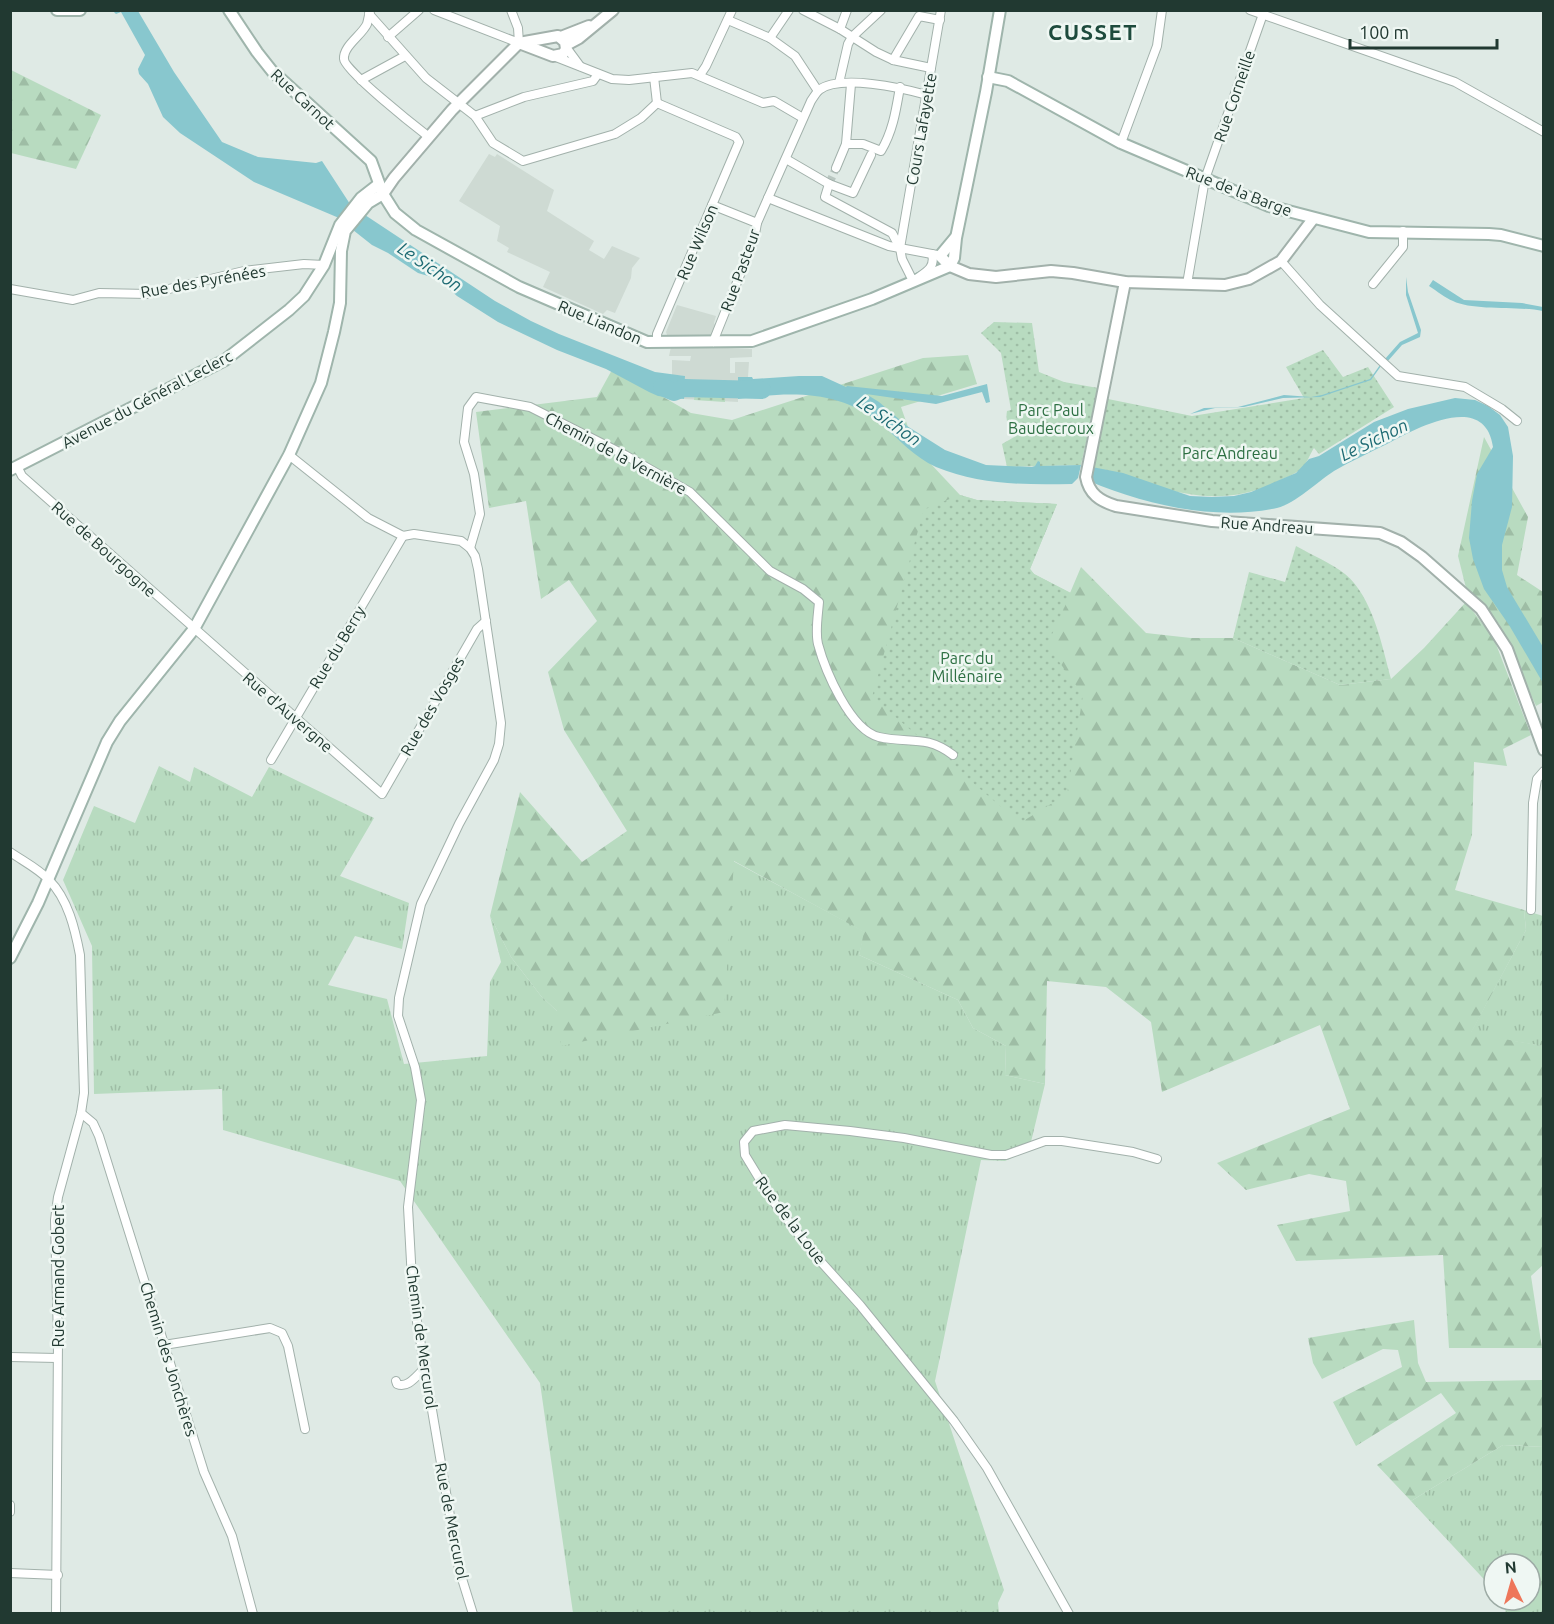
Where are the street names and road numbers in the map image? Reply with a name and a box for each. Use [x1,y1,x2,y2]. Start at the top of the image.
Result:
street label: Rue Corneille [1210,48,1258,144]
street label: Rue Carnot [267,65,339,134]
street label: Cours Lafayette [902,72,940,186]
street label: Rue de la Barge [1183,163,1295,219]
street label: Rue Wilson [673,202,721,282]
street label: Rue Pasteur [717,226,763,314]
street label: Rue des Pyrénées [139,261,267,301]
street label: Rue Liandon [556,296,644,348]
street label: Avenue du Général Leclerc [59,346,236,452]
street label: Chemin de la Vernière [542,408,690,498]
street label: Rue de Bourgogne [48,498,160,600]
street label: Rue Andreau [1220,513,1314,537]
street label: Rue du Berry [305,602,369,691]
street label: Rue des Vosges [396,653,468,759]
street label: Rue d'Auvergne [239,668,337,756]
street label: Rue de la Loue [752,1173,830,1267]
street label: Rue Armand Gobert [49,1204,67,1347]
street label: Chemin de Mercurol [403,1264,441,1410]
street label: Chemin des Jonchères [137,1280,201,1439]
street label: Rue de Mercurol [432,1461,472,1581]

